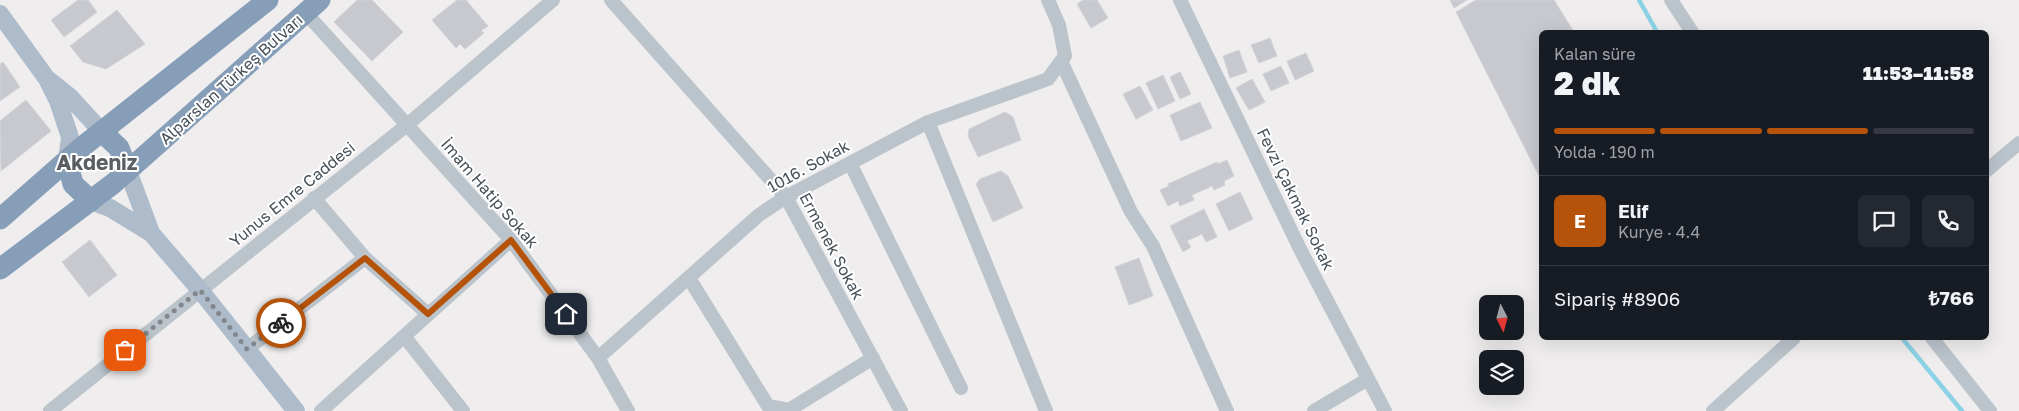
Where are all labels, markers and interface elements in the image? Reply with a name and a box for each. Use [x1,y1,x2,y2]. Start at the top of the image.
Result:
street label: Alparslan Türkeş Bulvarı [155,9,307,149]
text: Kalan süre [1554,44,1635,64]
text: 11:53–11:58 [1863,61,1974,84]
text: 2 dk [1554,64,1620,102]
street label: Fevzi Çakmak Sokak [1253,125,1339,273]
street label: İmam Hatip Sokak [437,134,543,252]
street label: 1016. Sokak [763,135,853,197]
street label: Yunus Emre Caddesi [225,137,359,251]
text: Yolda · 190 m [1554,142,1655,162]
district label: Akdeniz [56,149,138,175]
street label: Ermenek Sokak [795,189,869,303]
button: chat [1858,195,1910,247]
button: phone [1922,195,1974,247]
text: Elif [1618,199,1648,222]
text: E [1574,209,1586,232]
text: Kurye · 4.4 [1618,222,1700,242]
text: ₺766 [1929,286,1974,309]
text: Sipariş #8906 [1554,287,1680,310]
pin [545,293,587,335]
north arrow [1479,295,1524,340]
map controls [1479,295,1524,395]
courier [256,298,306,348]
icon: home [552,300,580,328]
icon: bike [267,309,295,337]
pin [104,329,146,371]
icon: bag [111,336,139,364]
button: layers [1479,350,1524,395]

